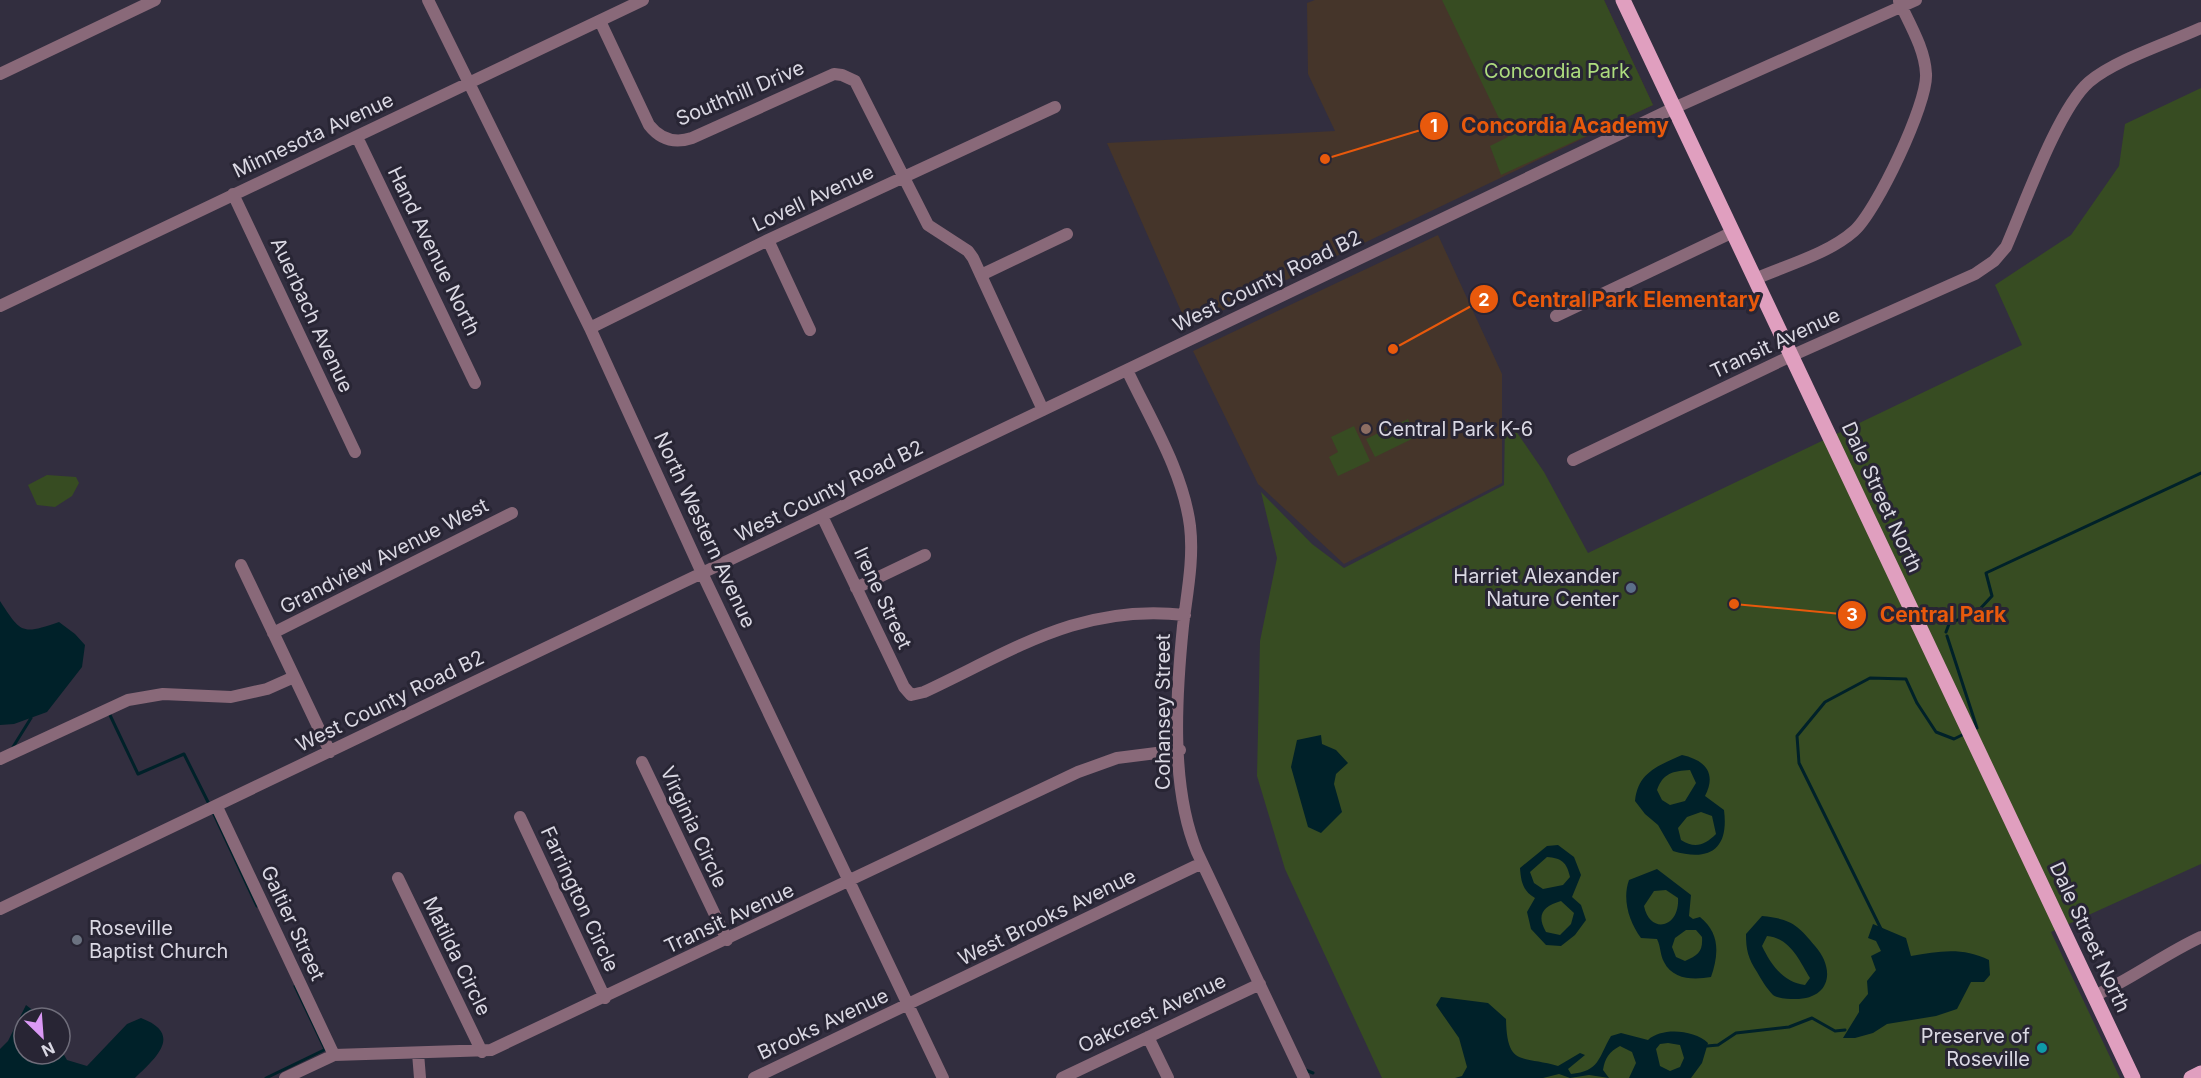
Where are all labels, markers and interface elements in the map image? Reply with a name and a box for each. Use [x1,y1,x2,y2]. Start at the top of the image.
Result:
street label: Southhill Drive [672,55,808,131]
park label: Concordia Park [1484,59,1630,83]
street label: Minnesota Avenue [229,87,397,183]
callout: Concordia Academy [1419,106,1681,145]
text: Concordia Academy [1461,113,1669,138]
text: 1 [1430,115,1438,136]
street label: Lovell Avenue [749,159,877,237]
street label: Hand Avenue North [383,163,485,339]
street label: West County Road B2 [1169,225,1365,337]
street label: Auerbach Avenue [266,234,358,396]
callout: Central Park Elementary [1469,280,1772,319]
text: Central Park Elementary [1512,287,1761,312]
text: 2 [1478,289,1490,310]
street label: Transit Avenue [1706,303,1844,383]
place label: Central Park K-6 [1378,417,1533,441]
street label: Dale Street North [1837,418,1927,576]
marker: Central Park K-6 [1359,422,1373,436]
street label: North Western Avenue [649,428,761,632]
street label: West County Road B2 [731,435,927,547]
street label: Grandview Avenue West [276,493,493,619]
street label: Irene Street [849,543,917,653]
place label: Harriet Alexander Nature Center [1453,564,1619,611]
marker: Harriet Alexander Nature Center [1624,581,1638,595]
callout: Central Park [1837,595,2018,634]
text: Central Park [1880,602,2007,627]
text: 3 [1846,604,1858,625]
street label: Cohansey Street [1151,633,1175,790]
street label: West County Road B2 [292,645,488,757]
street label: Virginia Circle [655,763,733,891]
street label: Farrington Circle [536,823,624,975]
street label: Dale Street North [2045,858,2135,1016]
street label: Galtier Street [256,862,330,985]
street label: West Brooks Avenue [954,864,1140,970]
street label: Transit Avenue [660,878,798,958]
street label: Matilda Circle [418,893,496,1019]
place label: Roseville Baptist Church [89,916,228,963]
marker: Roseville Baptist Church [70,933,84,947]
street label: Oakcrest Avenue [1074,968,1230,1058]
street label: Brooks Avenue [754,983,892,1065]
north arrow [12,1006,72,1066]
place label: Preserve of Roseville [1921,1024,2031,1071]
text: N [39,1038,58,1061]
marker: Preserve of Roseville [2035,1041,2049,1055]

